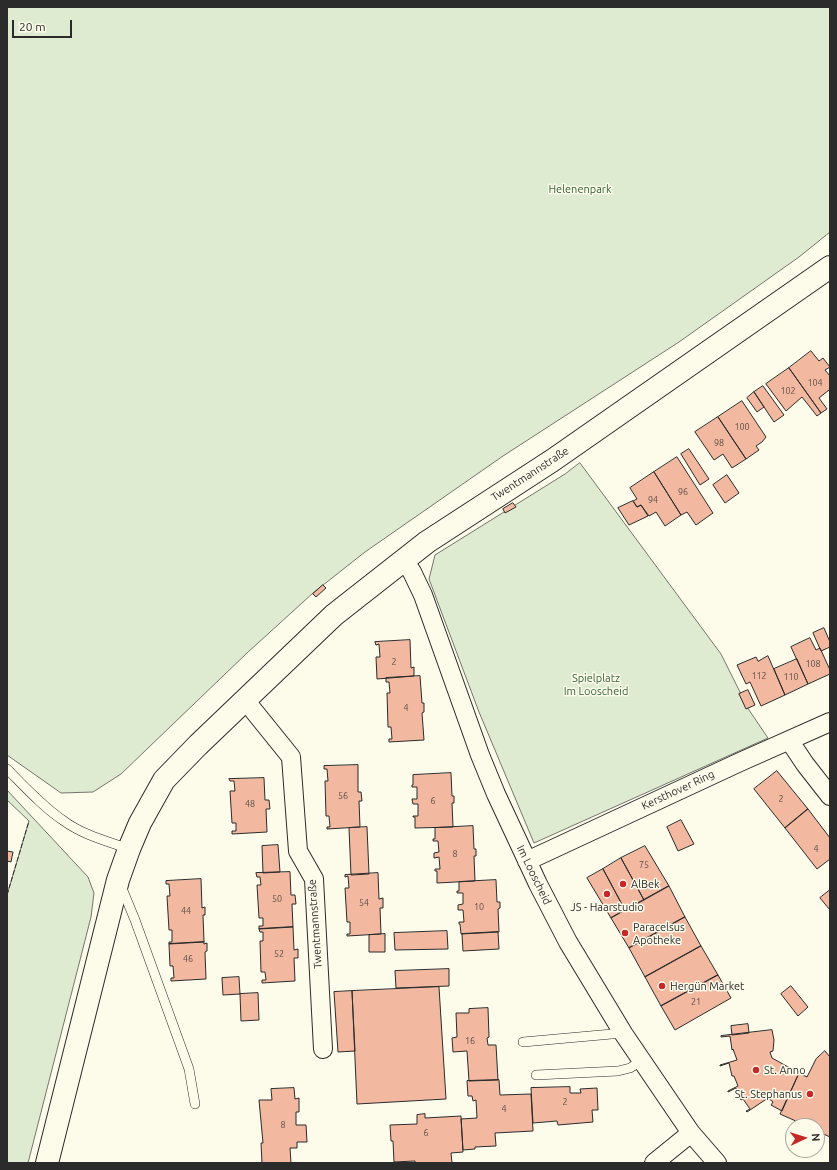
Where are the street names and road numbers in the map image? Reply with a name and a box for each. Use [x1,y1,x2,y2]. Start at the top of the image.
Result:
street label: Twentmannstraße [489,444,571,504]
street label: Kersthover Ring [639,767,717,813]
street label: Im Looscheid [514,843,554,907]
street label: Twentmannstraße [305,879,325,969]

